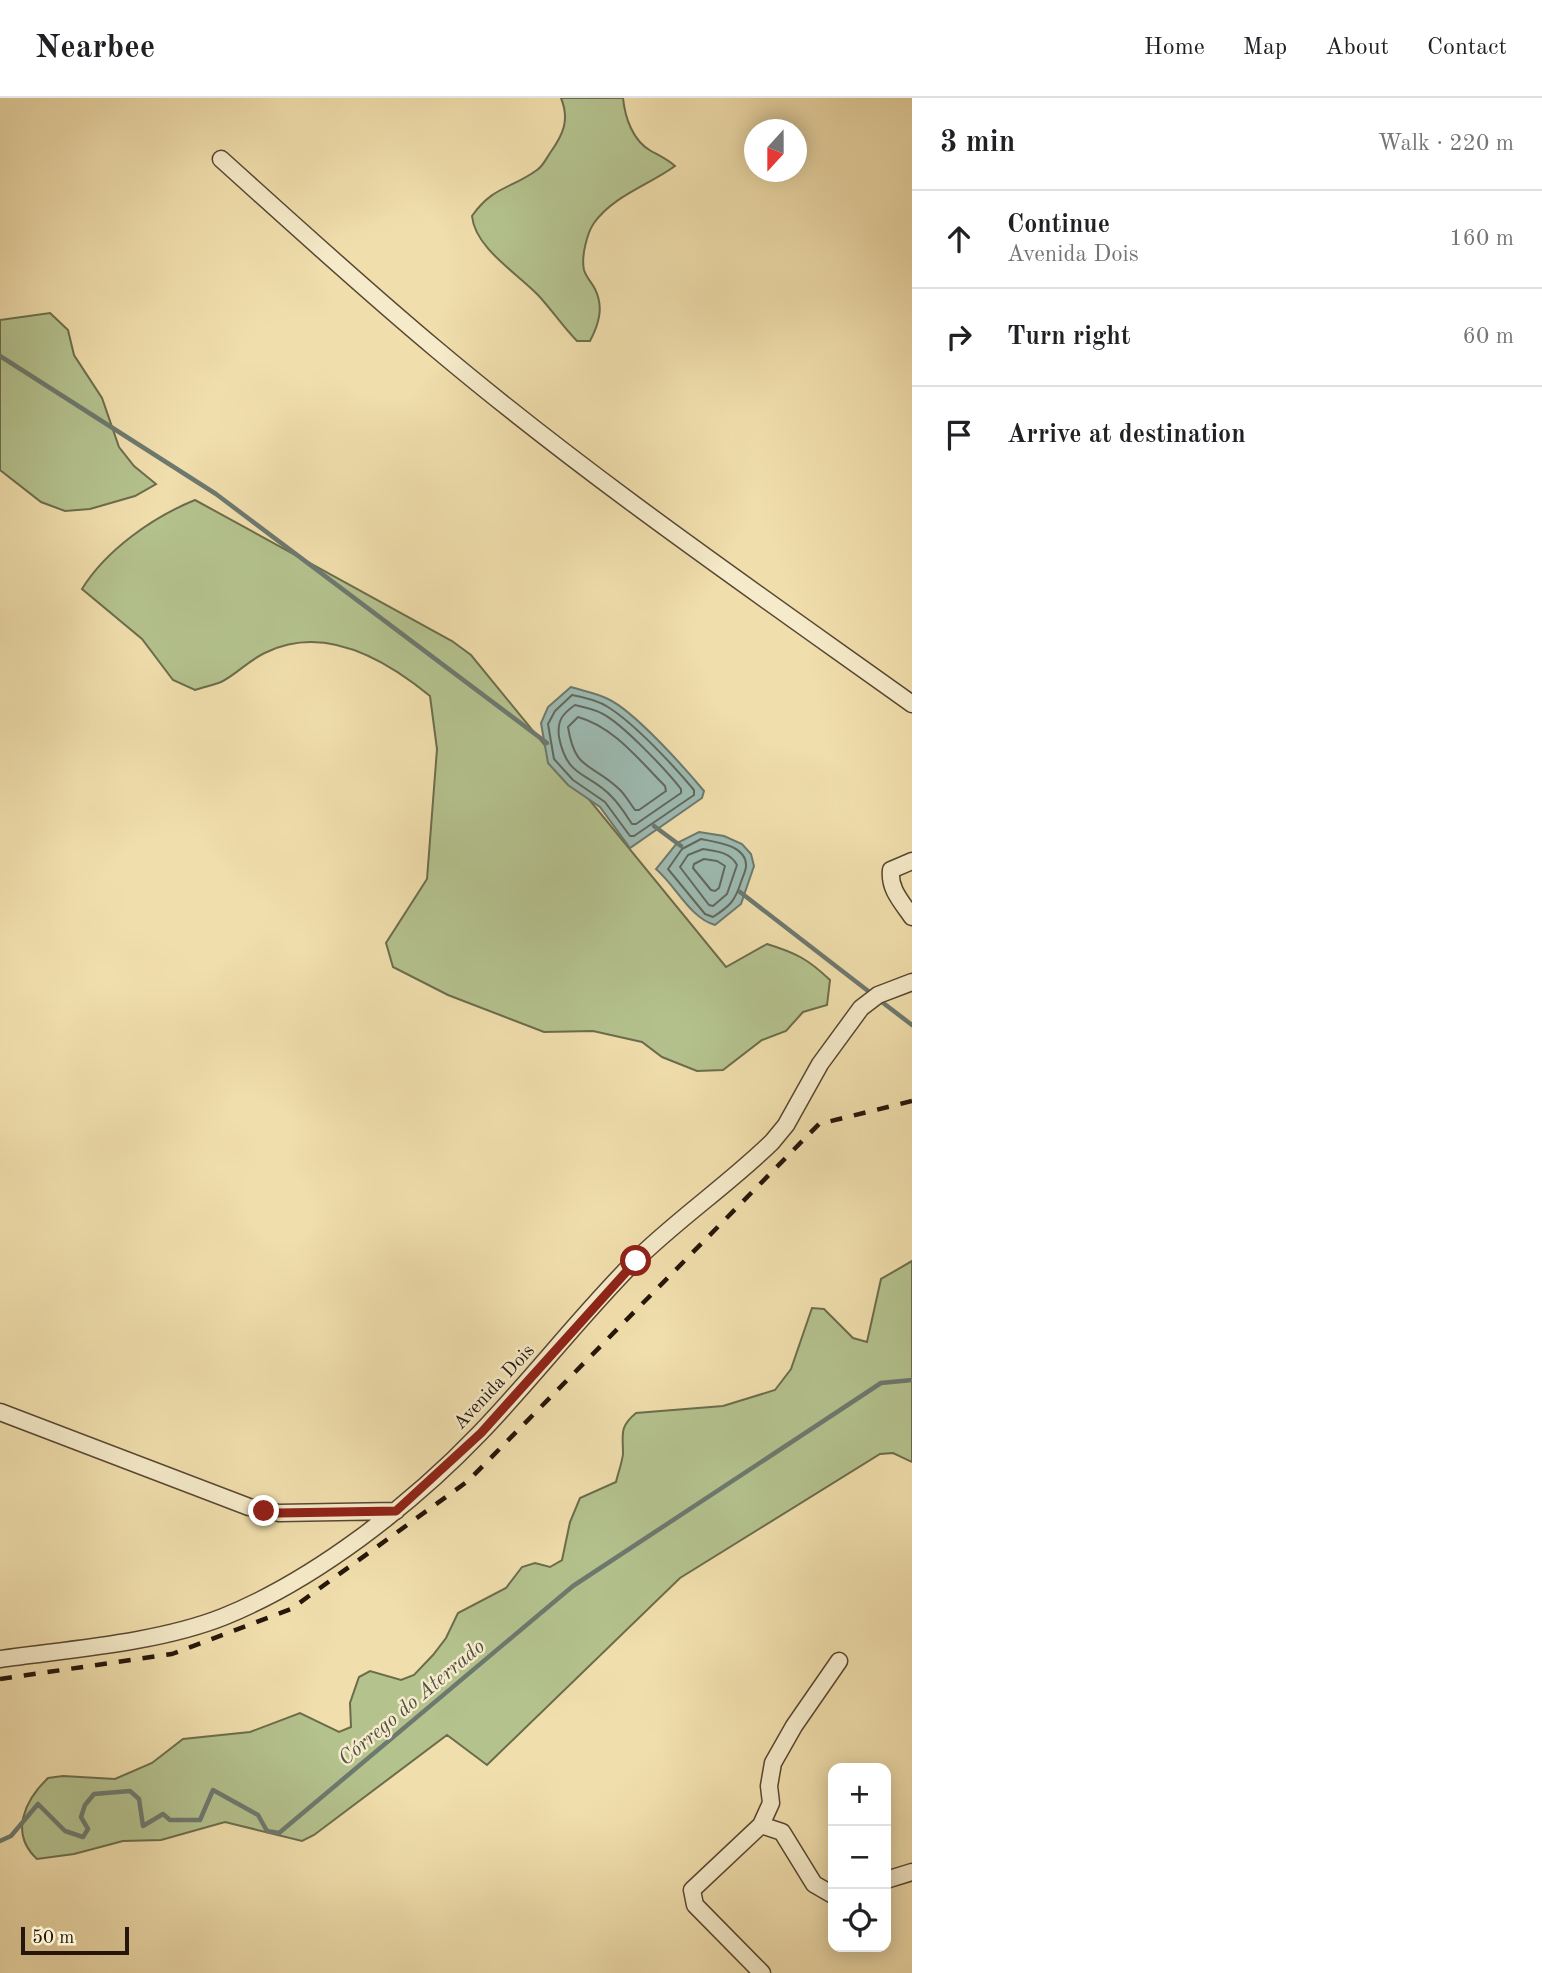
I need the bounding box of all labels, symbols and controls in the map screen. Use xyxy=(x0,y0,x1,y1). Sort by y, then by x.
text: Nearbee xyxy=(35,32,155,65)
text: Home xyxy=(1144,36,1205,60)
text: Map xyxy=(1243,36,1287,60)
text: About xyxy=(1325,36,1389,60)
text: Contact xyxy=(1427,36,1507,60)
north arrow xyxy=(744,119,807,182)
text: 3 min xyxy=(940,128,1015,158)
text: Walk · 220 m xyxy=(1378,132,1514,155)
text: Continue xyxy=(1007,212,1110,238)
icon: ahead xyxy=(940,220,978,258)
text: 160 m xyxy=(1449,227,1514,250)
text: Avenida Dois xyxy=(1007,243,1139,266)
icon: right xyxy=(940,318,978,356)
text: Turn right xyxy=(1007,324,1130,350)
text: 60 m xyxy=(1463,325,1514,348)
icon: arrive xyxy=(940,416,978,454)
text: Arrive at destination xyxy=(1007,422,1246,448)
route start xyxy=(620,1245,651,1276)
street label: Avenida Dois xyxy=(451,1341,539,1434)
route end xyxy=(248,1495,279,1526)
water label: Córrego do Aterrado xyxy=(335,1636,489,1770)
map controls xyxy=(828,1763,891,1952)
button: + xyxy=(828,1763,891,1826)
button: − xyxy=(828,1826,891,1889)
button: locate xyxy=(828,1889,891,1952)
scale bar xyxy=(21,1924,130,1956)
text: 50 m xyxy=(32,1929,74,1948)

